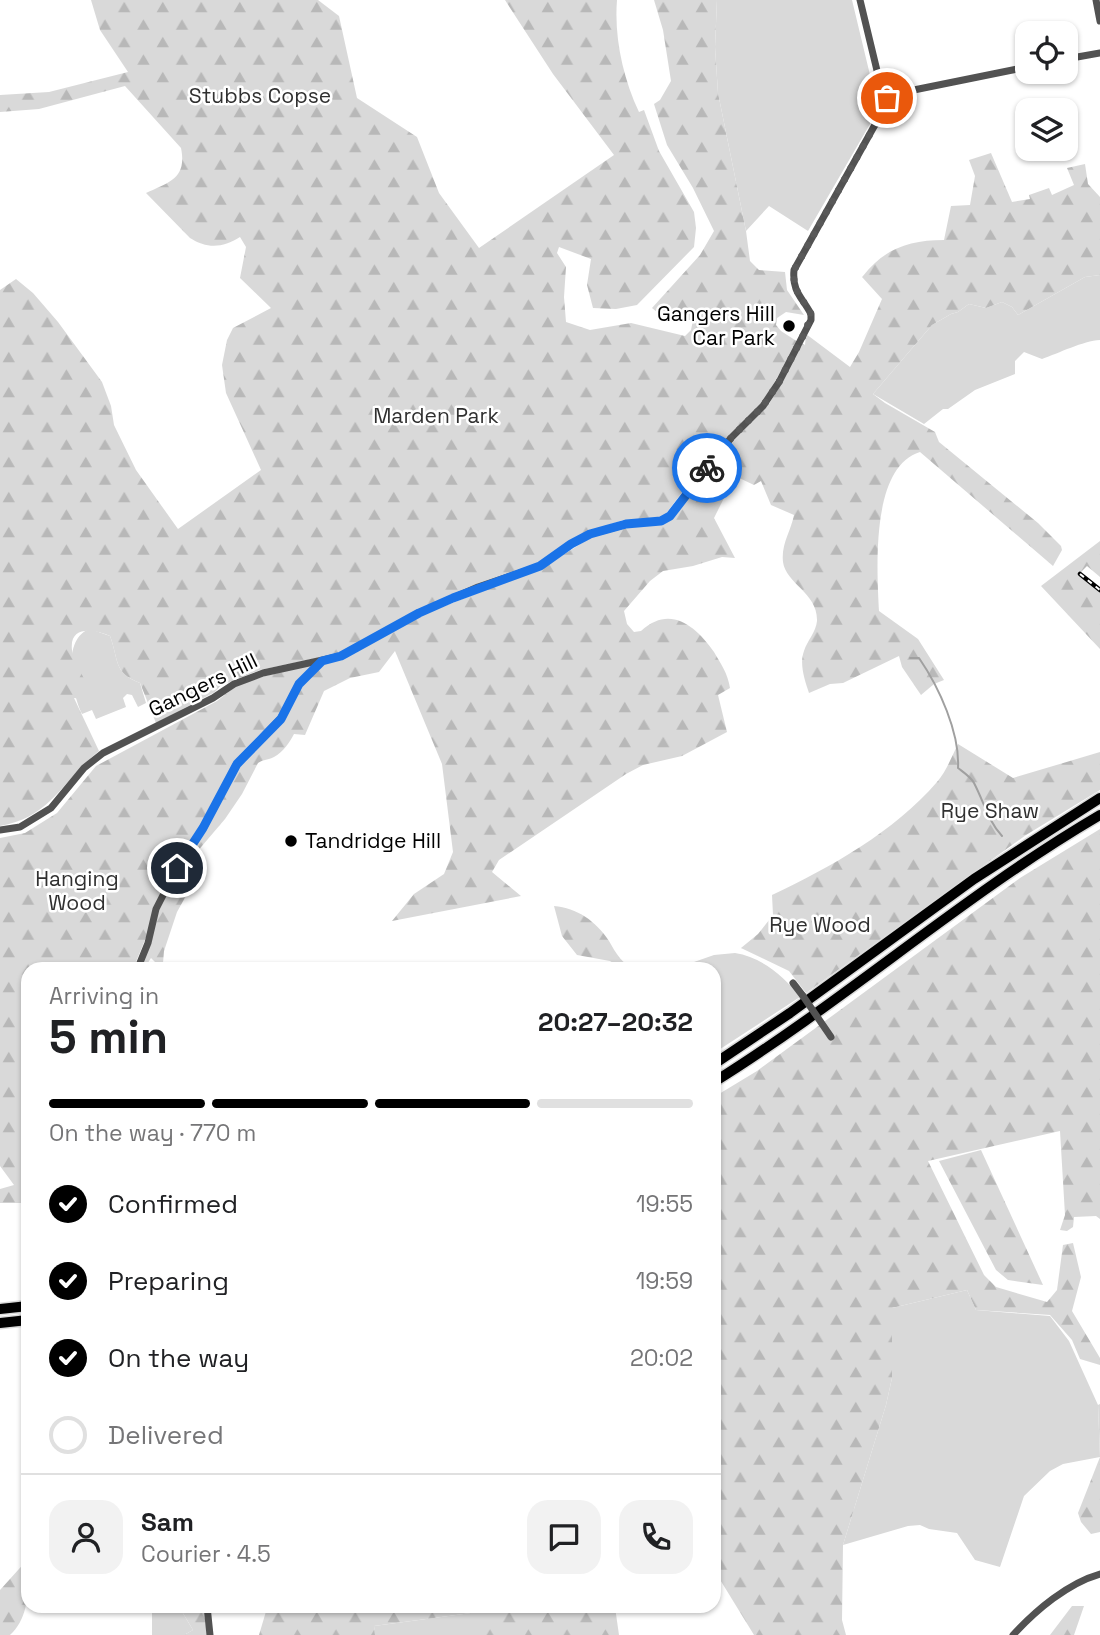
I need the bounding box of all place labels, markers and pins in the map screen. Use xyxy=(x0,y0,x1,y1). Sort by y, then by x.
pin xyxy=(857,68,917,128)
place label: Gangers Hill Car Park xyxy=(657,300,775,351)
marker: Gangers Hill Car Park xyxy=(781,318,797,334)
place label: Tandridge Hill xyxy=(305,827,441,854)
marker: Tandridge Hill xyxy=(283,833,299,849)
pin xyxy=(147,838,207,898)

